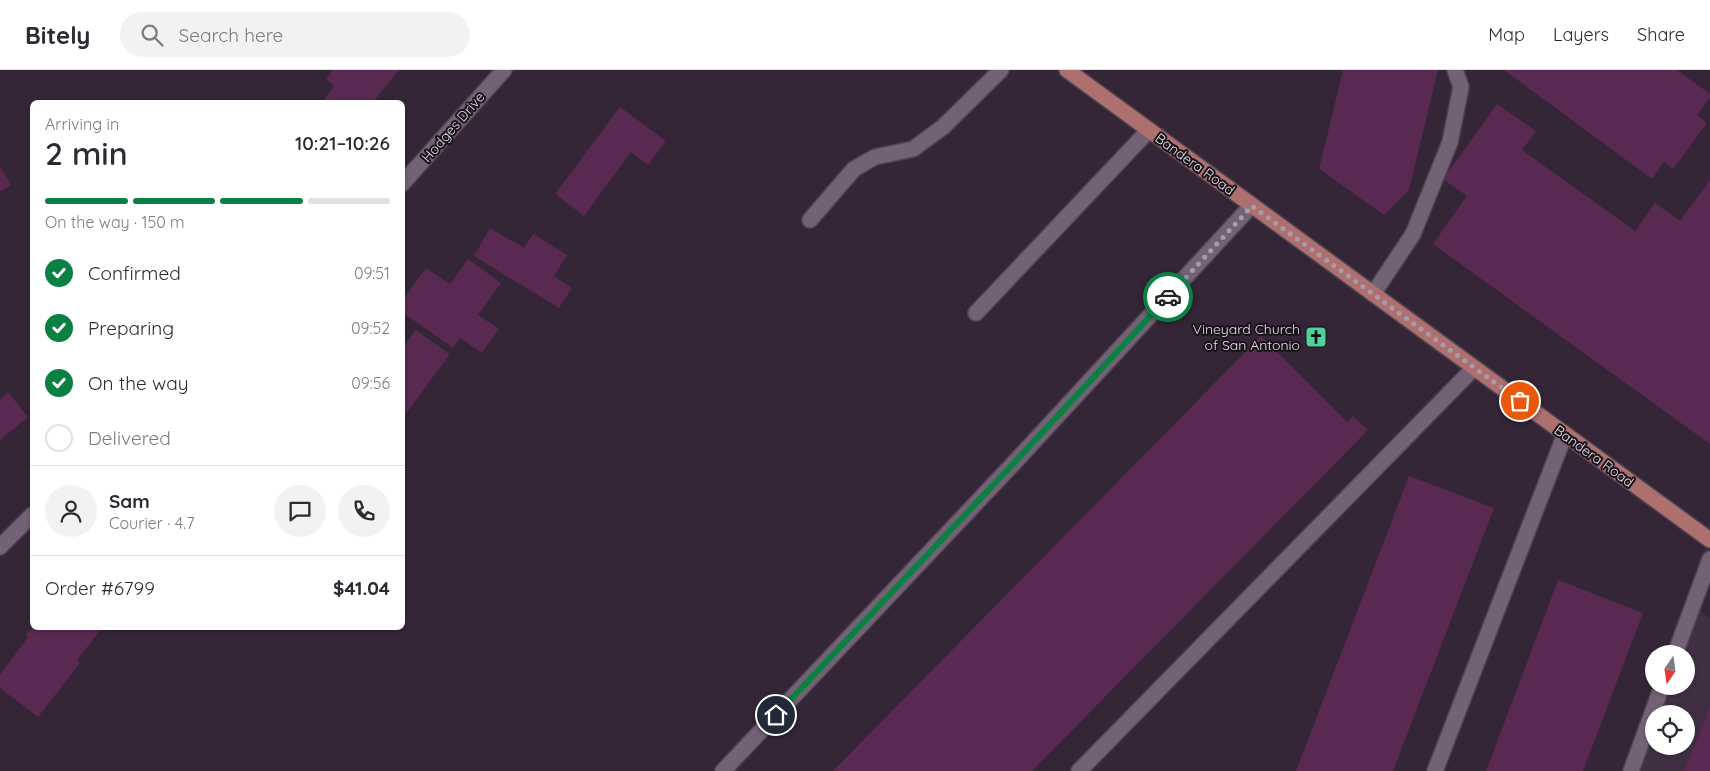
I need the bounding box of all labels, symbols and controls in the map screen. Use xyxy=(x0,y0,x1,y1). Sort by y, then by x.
search box xyxy=(120,12,470,57)
text: Bitely xyxy=(25,20,90,50)
icon: search xyxy=(138,21,166,49)
text: Search here xyxy=(178,23,283,47)
text: Map xyxy=(1488,23,1525,46)
text: Layers xyxy=(1553,23,1609,46)
text: Share xyxy=(1637,23,1685,46)
street label: Hodges Drive xyxy=(418,88,489,166)
text: Arriving in xyxy=(45,114,119,134)
street label: Bandera Road xyxy=(1152,129,1238,199)
text: 10:21–10:26 xyxy=(295,131,390,155)
text: 2 min xyxy=(45,133,128,173)
text: On the way · 150 m xyxy=(45,212,185,232)
icon: check xyxy=(45,259,73,287)
text: Confirmed xyxy=(88,261,181,285)
text: 09:51 xyxy=(354,263,390,283)
courier xyxy=(1143,272,1193,322)
icon: car xyxy=(1154,283,1182,311)
icon: check xyxy=(45,314,73,342)
text: Preparing xyxy=(88,316,174,340)
text: 09:52 xyxy=(351,318,390,338)
place label: Vineyard Church of San Antonio xyxy=(1193,320,1300,354)
church icon: Vineyard Church of San Antonio xyxy=(1304,325,1328,349)
icon: check xyxy=(45,369,73,397)
text: On the way xyxy=(88,371,189,395)
text: 09:56 xyxy=(351,373,390,393)
pin xyxy=(1499,380,1541,422)
icon: bag xyxy=(1506,387,1534,415)
street label: Bandera Road xyxy=(1551,421,1637,491)
text: Delivered xyxy=(88,426,171,450)
button: person xyxy=(45,485,97,537)
button: chat xyxy=(274,485,326,537)
button: phone xyxy=(338,485,390,537)
text: Sam xyxy=(109,489,150,513)
text: Courier · 4.7 xyxy=(109,513,194,533)
text: Order #6799 xyxy=(45,576,155,600)
text: $41.04 xyxy=(333,576,390,600)
north arrow xyxy=(1645,645,1695,695)
map controls xyxy=(1645,645,1695,755)
pin xyxy=(755,694,797,736)
icon: home xyxy=(762,701,790,729)
button: locate xyxy=(1645,705,1695,755)

